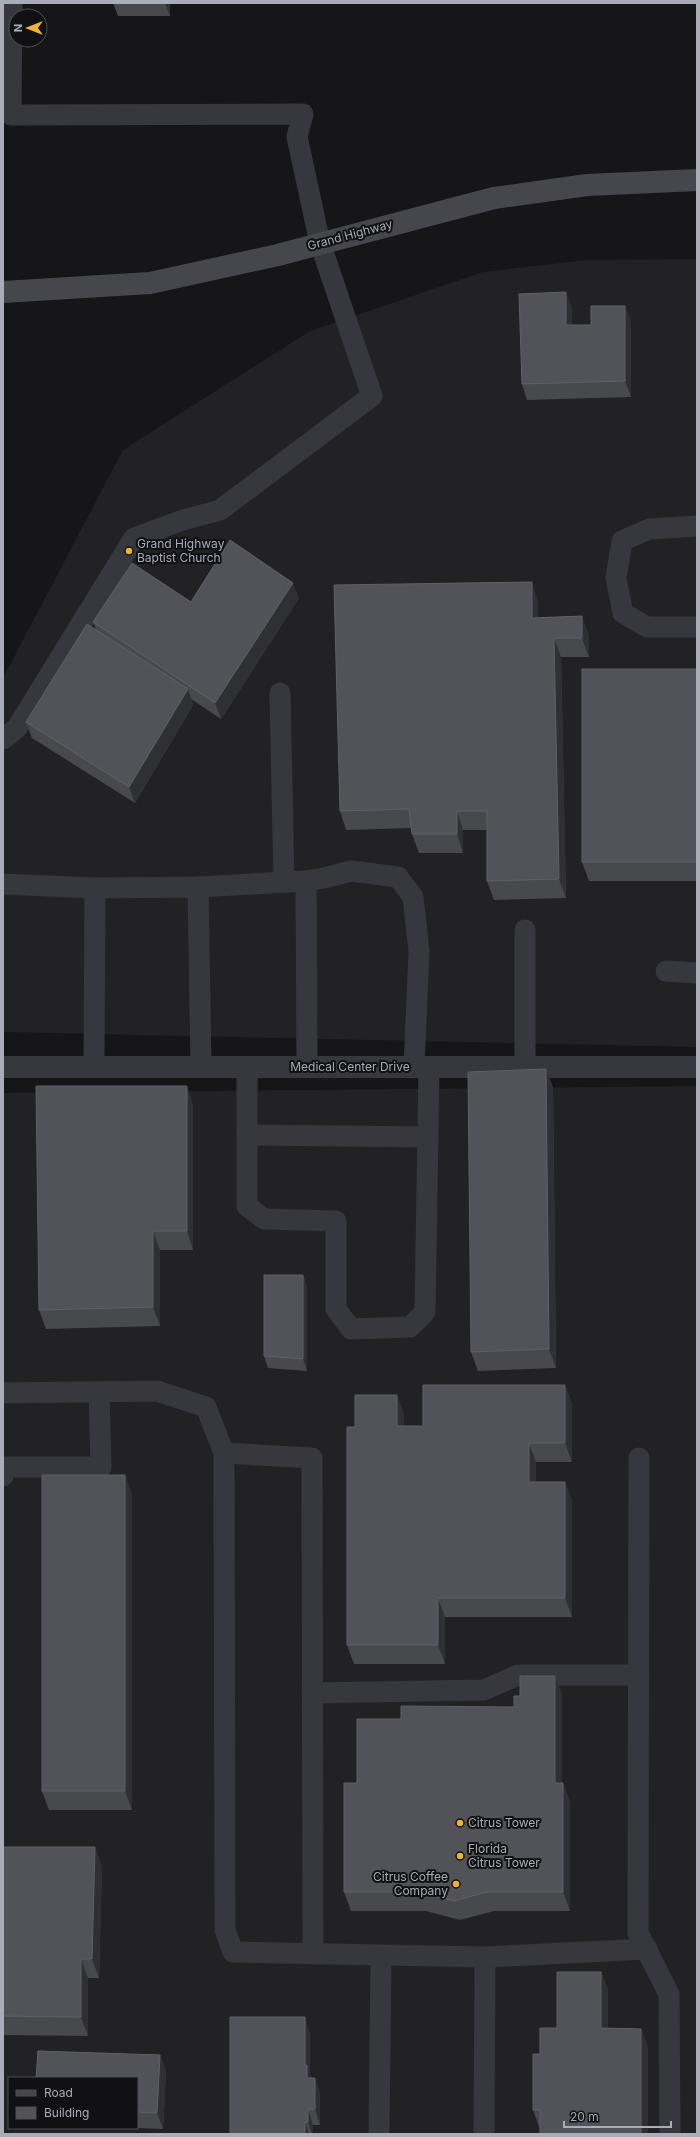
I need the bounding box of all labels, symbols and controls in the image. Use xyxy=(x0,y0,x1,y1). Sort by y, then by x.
north arrow xyxy=(8,8,48,48)
text: N xyxy=(11,24,25,32)
street label: Grand Highway xyxy=(306,216,394,253)
place label: Grand Highway Baptist Church xyxy=(137,536,225,565)
marker: Grand Highway Baptist Church xyxy=(124,546,134,556)
street label: Medical Center Drive xyxy=(290,1059,410,1074)
place label: Citrus Tower xyxy=(468,1815,540,1830)
marker: Citrus Tower xyxy=(455,1818,465,1828)
place label: Florida Citrus Tower xyxy=(468,1841,540,1870)
marker: Florida Citrus Tower xyxy=(455,1851,465,1861)
place label: Citrus Coffee Company xyxy=(373,1869,448,1898)
marker: Citrus Coffee Company xyxy=(451,1879,461,1889)
legend xyxy=(8,2077,138,2129)
text: Road xyxy=(44,2085,73,2100)
scale bar xyxy=(564,2103,671,2129)
text: Building xyxy=(44,2105,89,2120)
text: 20 m xyxy=(570,2109,599,2124)

